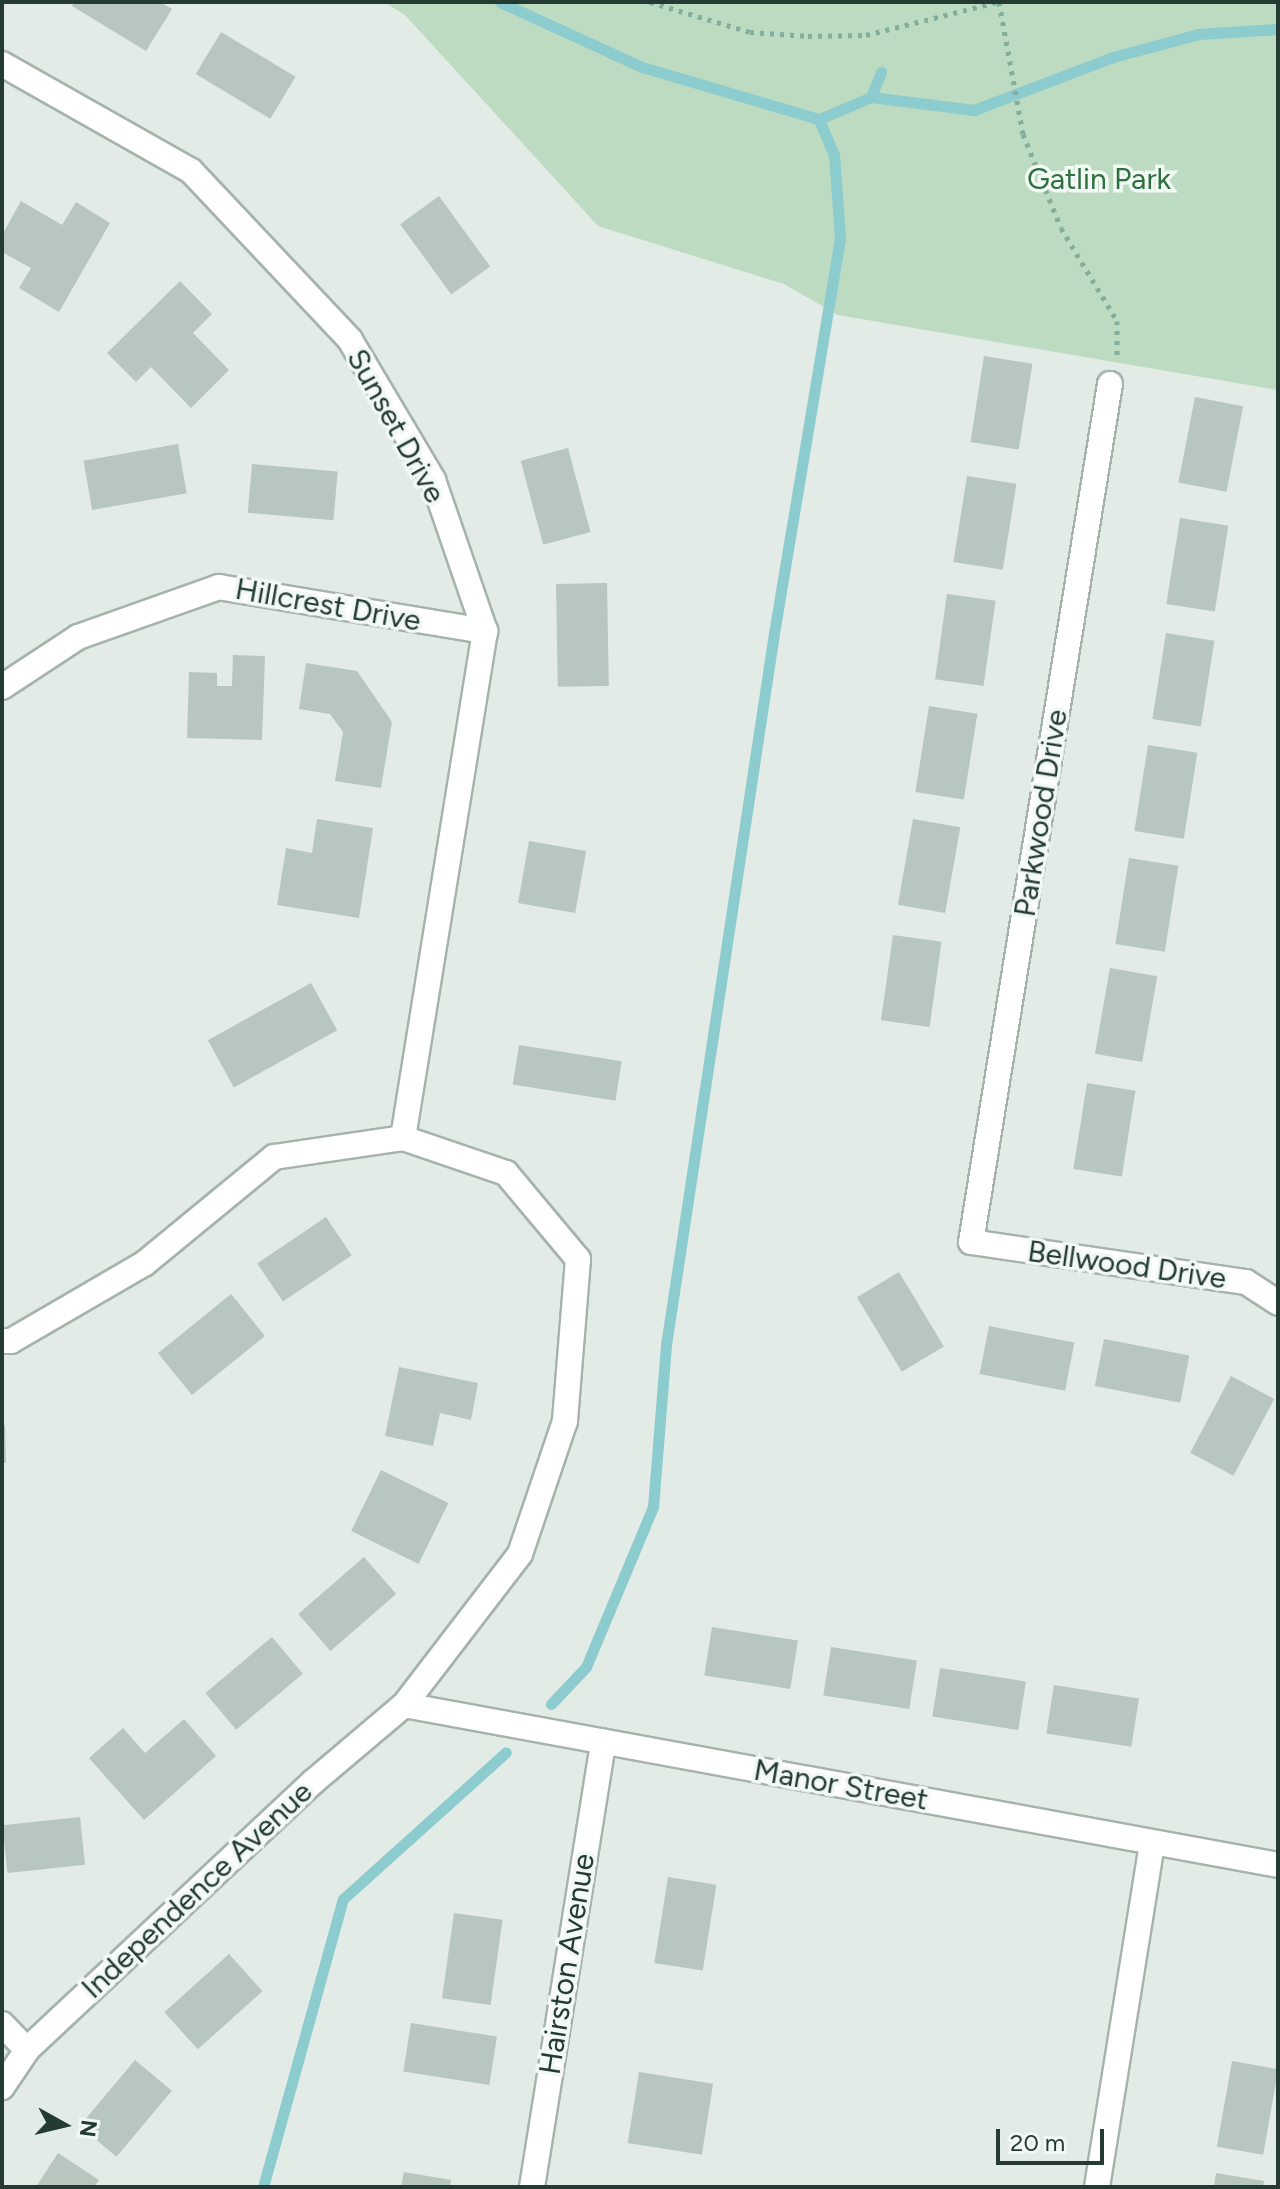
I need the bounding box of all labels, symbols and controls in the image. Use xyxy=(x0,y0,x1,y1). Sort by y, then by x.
park label: Gatlin Park xyxy=(1027,161,1171,197)
street label: Sunset Drive xyxy=(339,343,453,509)
street label: Hillcrest Drive xyxy=(233,571,423,639)
street label: Parkwood Drive xyxy=(1007,707,1075,919)
street label: Bellwood Drive xyxy=(1025,1233,1229,1297)
street label: Manor Street xyxy=(751,1752,931,1818)
street label: Independence Avenue xyxy=(74,1774,320,2006)
street label: Hairston Avenue xyxy=(532,1851,602,2077)
north arrow xyxy=(24,2085,104,2165)
scale bar xyxy=(1000,2113,1108,2163)
text: N xyxy=(74,2118,103,2139)
text: 20 m xyxy=(1010,2128,1065,2157)

